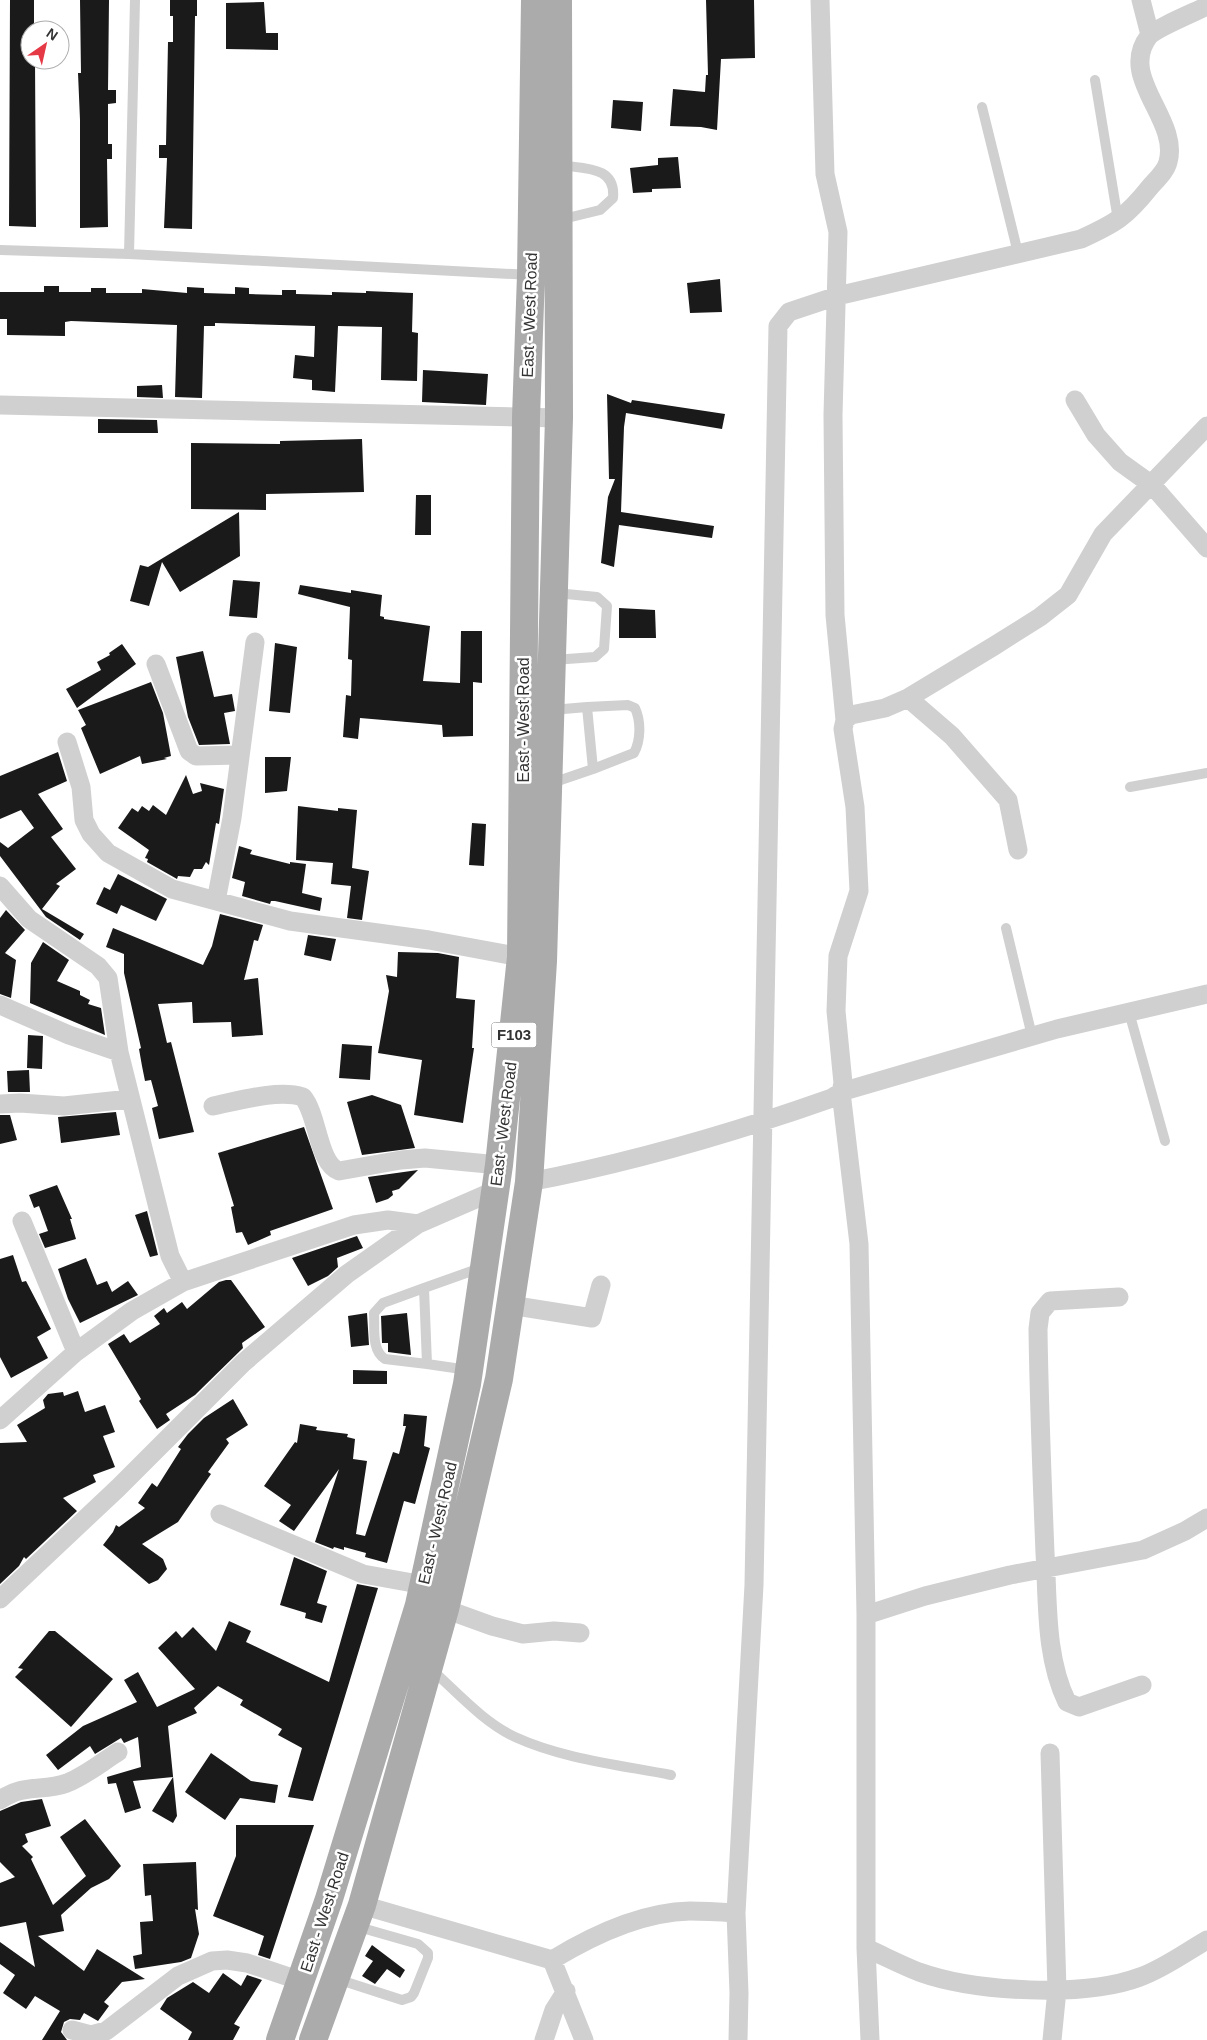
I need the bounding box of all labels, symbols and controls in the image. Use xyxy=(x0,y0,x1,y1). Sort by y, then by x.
north arrow xyxy=(20,20,70,70)
text: N xyxy=(44,25,61,44)
street label: East - West Road xyxy=(519,252,540,378)
street label: East - West Road xyxy=(515,657,532,783)
road number: F103 xyxy=(492,1022,536,1048)
street label: East - West Road xyxy=(487,1061,520,1187)
street label: East - West Road xyxy=(415,1460,460,1586)
street label: East - West Road xyxy=(297,1850,352,1974)

